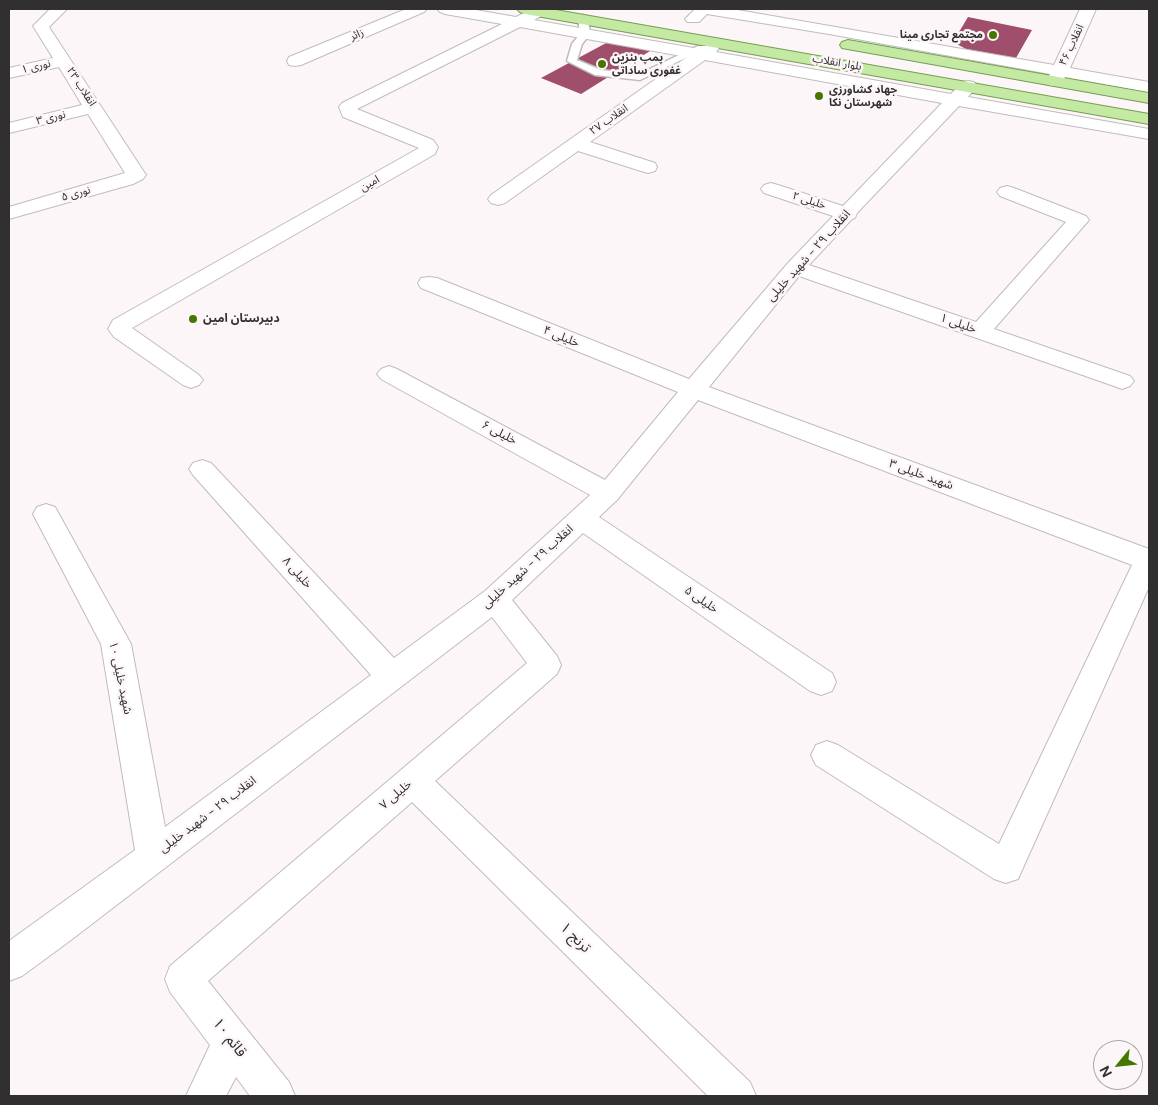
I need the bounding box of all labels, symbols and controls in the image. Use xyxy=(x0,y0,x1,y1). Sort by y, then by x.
street label: انقلاب ۴۶ xyxy=(1057,22,1087,68)
street label: زائر xyxy=(348,26,366,44)
place label: مجتمع تجاری مینا xyxy=(900,28,983,42)
marker: مجتمع تجاری مینا xyxy=(987,29,999,41)
place label: پمپ بنزین غفوری ساداتی xyxy=(612,51,681,77)
street label: بلوار انقلاب xyxy=(811,52,863,74)
street label: نوری ۱ xyxy=(20,57,52,77)
marker: پمپ بنزین غفوری ساداتی xyxy=(596,58,608,70)
street label: انقلاب ۲۳ xyxy=(63,65,99,109)
place label: جهاد کشاورزی شهرستان نکا xyxy=(829,83,897,109)
marker: جهاد کشاورزی شهرستان نکا xyxy=(813,90,825,102)
street label: انقلاب ۲۷ xyxy=(587,102,631,138)
street label: نوری ۳ xyxy=(35,108,67,128)
street label: امین xyxy=(358,173,382,195)
street label: نوری ۵ xyxy=(60,184,92,204)
street label: خلیلی ۲ xyxy=(791,189,827,213)
street label: انقلاب ۲۹ - شهید خلیلی xyxy=(764,207,854,305)
street label: خلیلی ۱ xyxy=(938,311,978,337)
place label: دبیرستان امین xyxy=(203,312,280,326)
marker: دبیرستان امین xyxy=(187,313,199,325)
street label: خلیلی ۴ xyxy=(541,323,581,351)
street label: خلیلی ۶ xyxy=(479,418,519,448)
street label: شهید خلیلی ۳ xyxy=(887,457,955,493)
street label: انقلاب ۲۹ - شهید خلیلی xyxy=(479,522,577,612)
street label: خلیلی ۸ xyxy=(279,554,315,592)
street label: خلیلی ۵ xyxy=(681,584,721,616)
street label: شهید خلیلی ۱۰ xyxy=(105,640,135,716)
street label: انقلاب ۲۹ - شهید خلیلی xyxy=(157,774,259,856)
street label: خلیلی ۷ xyxy=(377,777,415,813)
street label: ترنج ۱ xyxy=(556,919,594,957)
street label: قائم ۱۰ xyxy=(208,1015,250,1061)
north arrow xyxy=(1093,1040,1143,1090)
text: N xyxy=(1095,1063,1116,1080)

